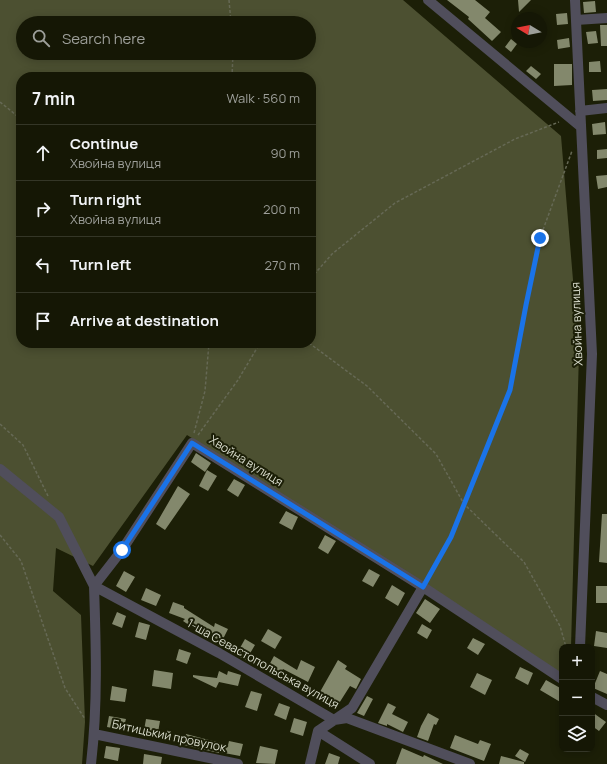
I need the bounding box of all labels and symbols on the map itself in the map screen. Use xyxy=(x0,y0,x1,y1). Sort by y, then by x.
north arrow xyxy=(511,12,547,48)
route end xyxy=(531,229,549,247)
street label: Хвойна вулиця xyxy=(567,282,586,366)
street label: Хвойна вулиця xyxy=(206,431,286,490)
route start xyxy=(113,541,131,559)
street label: 1-ша Севастопольська вулиця xyxy=(184,614,342,713)
street label: Битицький провулок xyxy=(110,715,229,756)

